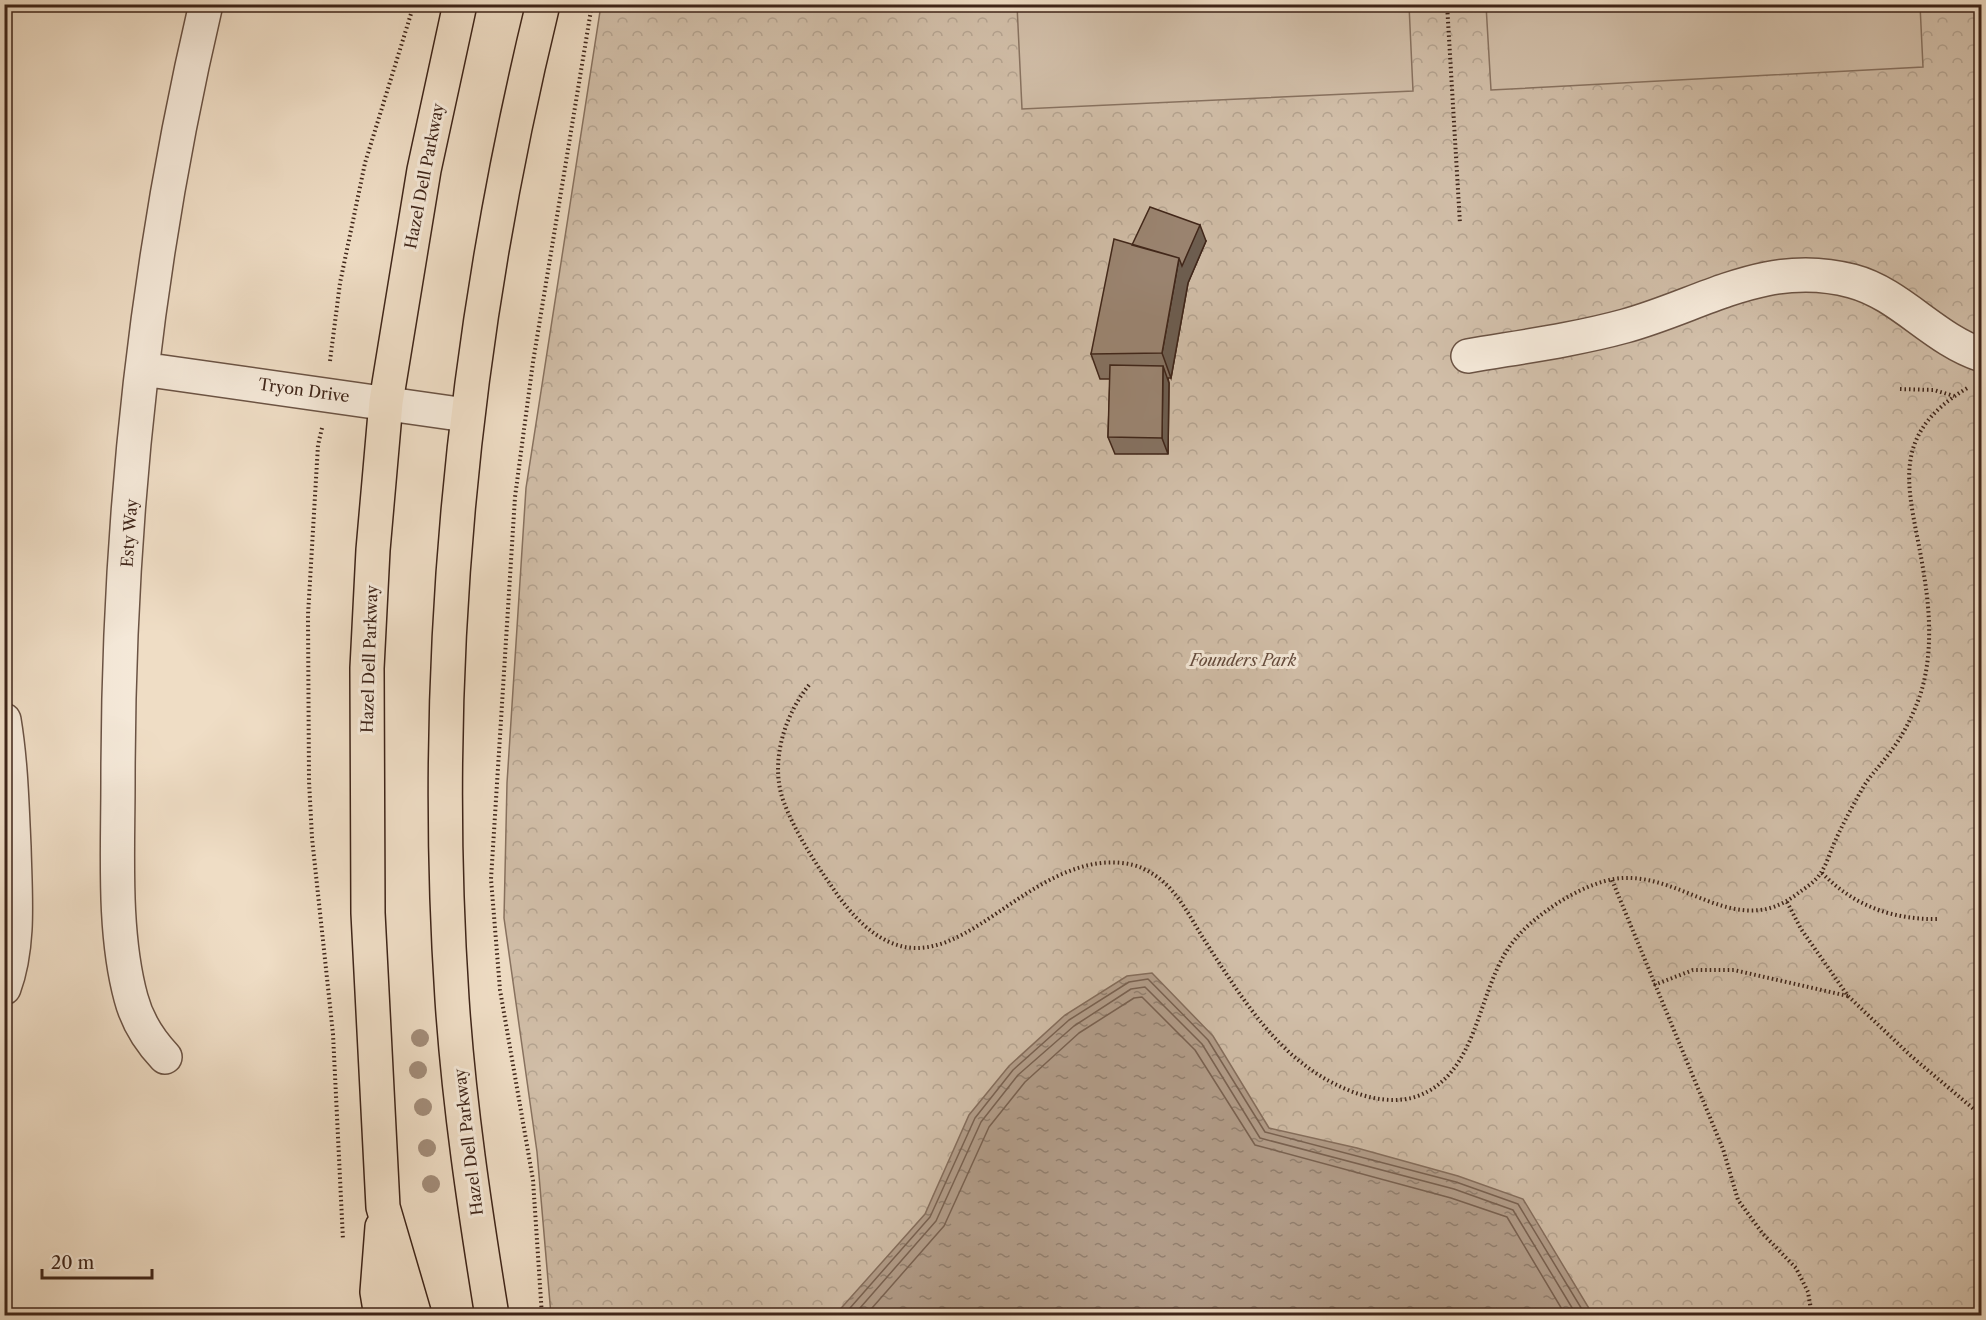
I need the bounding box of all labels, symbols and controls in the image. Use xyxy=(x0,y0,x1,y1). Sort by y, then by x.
street label: Hazel Dell Parkway xyxy=(400,100,448,251)
street label: Tryon Drive xyxy=(257,374,351,406)
street label: Esty Way xyxy=(117,497,141,568)
street label: Hazel Dell Parkway xyxy=(356,584,382,733)
park label: Founders Park xyxy=(1188,650,1297,670)
street label: Hazel Dell Parkway xyxy=(449,1066,487,1217)
scale bar xyxy=(42,1242,152,1280)
text: 20 m xyxy=(51,1252,95,1274)

